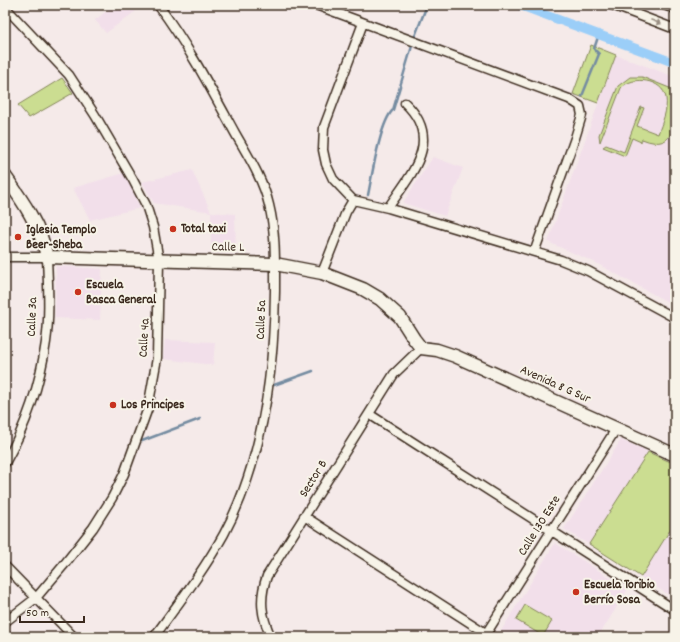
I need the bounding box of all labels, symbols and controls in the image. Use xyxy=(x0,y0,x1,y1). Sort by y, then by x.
one-way arrow xyxy=(651,20,663,26)
place label: Total taxi xyxy=(181,220,226,239)
place label: Iglesia Templo Beer-Sheba xyxy=(26,221,96,255)
marker: Total taxi xyxy=(168,224,178,234)
marker: Iglesia Templo Beer-Sheba xyxy=(13,232,23,242)
street label: Calle L xyxy=(211,238,245,258)
place label: Escuela Basca General xyxy=(86,276,157,310)
marker: Escuela Basca General xyxy=(73,287,83,297)
street label: Calle 3a xyxy=(23,296,43,337)
street label: Calle 5a xyxy=(252,299,272,340)
street label: Calle 4a xyxy=(134,317,156,358)
street label: Avenida 8 G Sur xyxy=(517,361,594,409)
place label: Los Principes xyxy=(121,396,185,415)
marker: Los Principes xyxy=(108,400,118,410)
street label: Sector B xyxy=(295,456,333,502)
street label: Calle 130 Este xyxy=(514,492,566,560)
place label: Escuela Toribio Berrío Sosa xyxy=(584,576,655,610)
marker: Escuela Toribio Berrío Sosa xyxy=(571,587,581,597)
scale bar xyxy=(20,598,84,624)
text: 50 m xyxy=(26,605,49,622)

